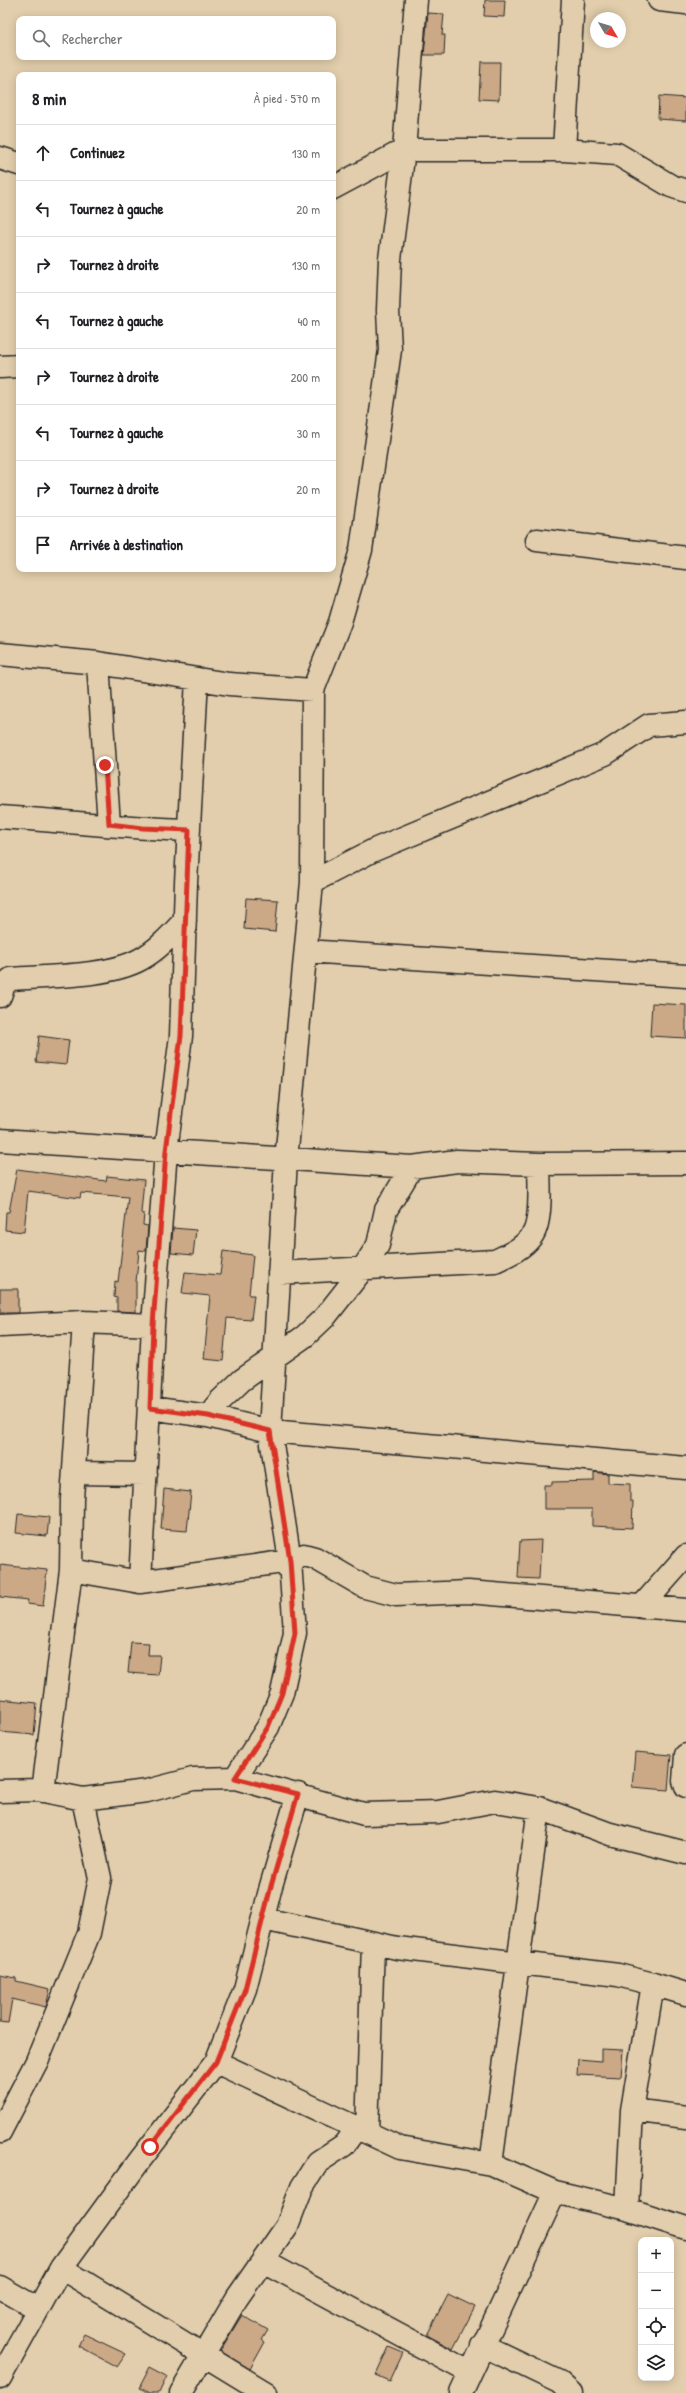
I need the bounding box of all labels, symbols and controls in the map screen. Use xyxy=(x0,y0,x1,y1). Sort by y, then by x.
north arrow xyxy=(590,12,626,48)
search box xyxy=(16,16,336,60)
icon: search xyxy=(30,27,52,49)
text: Rechercher xyxy=(62,28,123,49)
text: 8 min xyxy=(32,87,66,110)
text: À pied · 570 m xyxy=(254,89,320,107)
icon: ahead xyxy=(32,142,54,164)
text: Continuez xyxy=(70,142,125,163)
text: 130 m xyxy=(292,144,320,162)
icon: left xyxy=(32,198,54,220)
text: Tournez à gauche xyxy=(70,198,163,219)
text: 20 m xyxy=(296,200,320,218)
icon: right xyxy=(32,254,54,276)
text: Tournez à droite xyxy=(70,254,159,275)
text: 130 m xyxy=(292,256,320,274)
icon: left xyxy=(32,310,54,332)
text: Tournez à gauche xyxy=(70,310,163,331)
text: 40 m xyxy=(297,312,320,330)
icon: right xyxy=(32,366,54,388)
text: Tournez à droite xyxy=(70,366,159,387)
text: 200 m xyxy=(290,368,320,386)
icon: left xyxy=(32,422,54,444)
text: Tournez à gauche xyxy=(70,422,163,443)
text: 30 m xyxy=(297,424,320,442)
icon: right xyxy=(32,478,54,500)
text: Tournez à droite xyxy=(70,478,159,499)
text: 20 m xyxy=(296,480,320,498)
icon: arrive xyxy=(32,534,54,556)
text: Arrivée à destination xyxy=(70,534,183,555)
route end xyxy=(96,756,114,774)
route start xyxy=(141,2138,159,2156)
map controls xyxy=(638,2237,674,2381)
button: + xyxy=(638,2237,674,2273)
button: − xyxy=(638,2273,674,2309)
button: locate xyxy=(638,2309,674,2345)
button: layers xyxy=(638,2345,674,2381)

